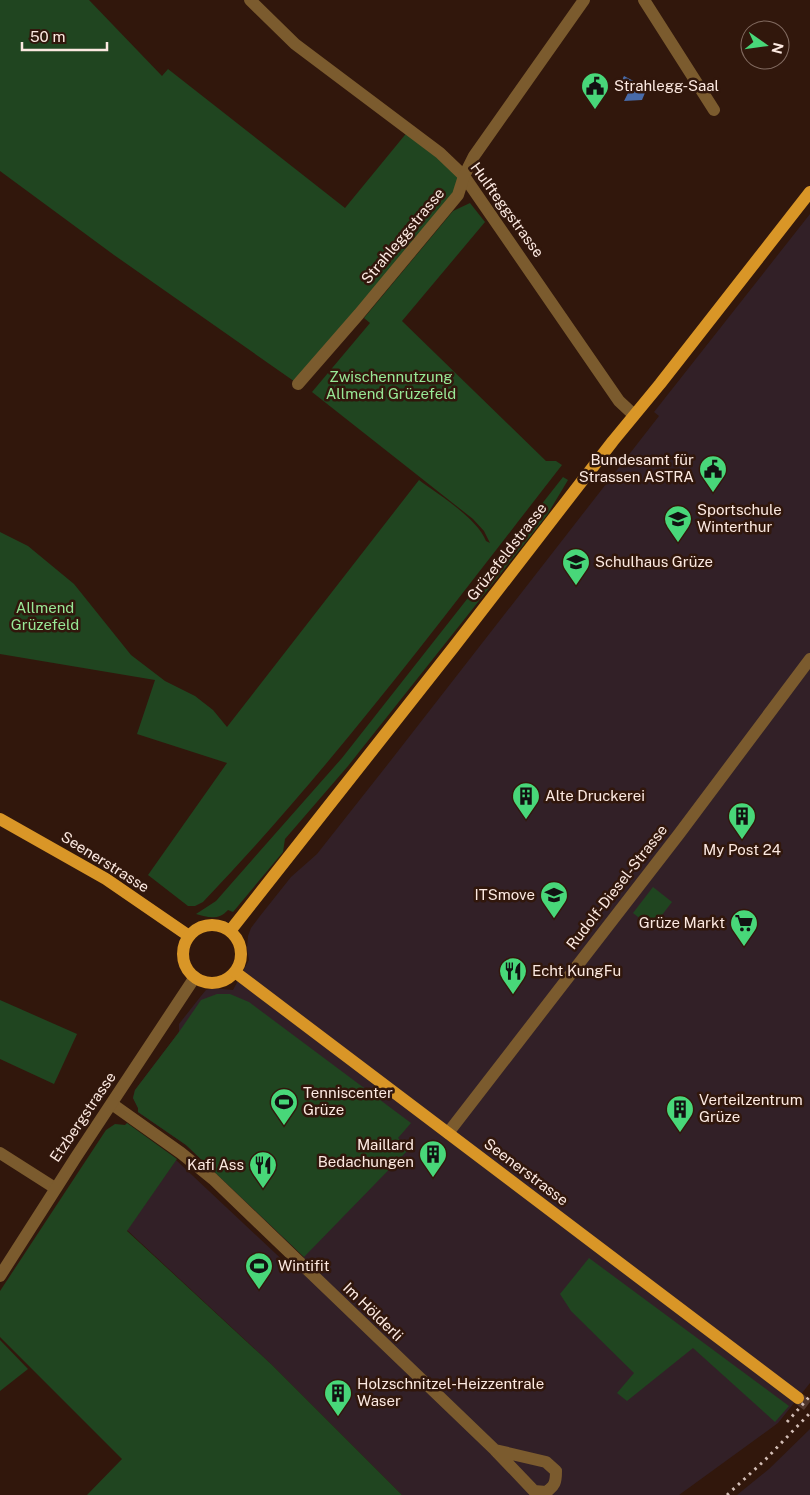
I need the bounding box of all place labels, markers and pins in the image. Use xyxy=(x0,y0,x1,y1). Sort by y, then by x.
public building icon: Strahlegg-Saal xyxy=(580,71,610,110)
place label: Strahlegg-Saal xyxy=(614,77,719,94)
place label: Bundesamt für Strassen ASTRA xyxy=(579,451,694,485)
public building icon: Bundesamt für Strassen ASTRA xyxy=(698,454,728,493)
place label: Sportschule Winterthur xyxy=(697,501,782,535)
school or university icon: Sportschule Winterthur xyxy=(663,504,693,543)
school or university icon: Schulhaus Grüze xyxy=(561,547,591,586)
place label: Schulhaus Grüze xyxy=(595,553,713,570)
building icon: Alte Druckerei xyxy=(511,781,541,820)
place label: Alte Druckerei xyxy=(545,787,645,804)
building icon: My Post 24 xyxy=(727,801,757,840)
place label: My Post 24 xyxy=(703,841,781,858)
school or university icon: ITSmove xyxy=(539,880,569,919)
place label: ITSmove xyxy=(475,886,535,903)
supermarket icon: Grüze Markt xyxy=(729,908,759,947)
place label: Grüze Markt xyxy=(639,914,725,931)
restaurant icon: Echt KungFu xyxy=(498,956,528,995)
place label: Echt KungFu xyxy=(532,962,621,979)
place label: Tenniscenter Grüze xyxy=(303,1084,393,1118)
sports icon: Tenniscenter Grüze xyxy=(269,1087,299,1126)
place label: Verteilzentrum Grüze xyxy=(699,1091,803,1125)
building icon: Verteilzentrum Grüze xyxy=(665,1094,695,1133)
place label: Maillard Bedachungen xyxy=(318,1136,414,1170)
building icon: Maillard Bedachungen xyxy=(418,1139,448,1178)
restaurant icon: Kafi Ass xyxy=(248,1150,278,1189)
place label: Kafi Ass xyxy=(187,1156,244,1173)
sports icon: Wintifit xyxy=(244,1251,274,1290)
place label: Wintifit xyxy=(278,1257,330,1274)
place label: Holzschnitzel-Heizzentrale Waser xyxy=(357,1375,544,1409)
building icon: Holzschnitzel-Heizzentrale Waser xyxy=(323,1378,353,1417)

